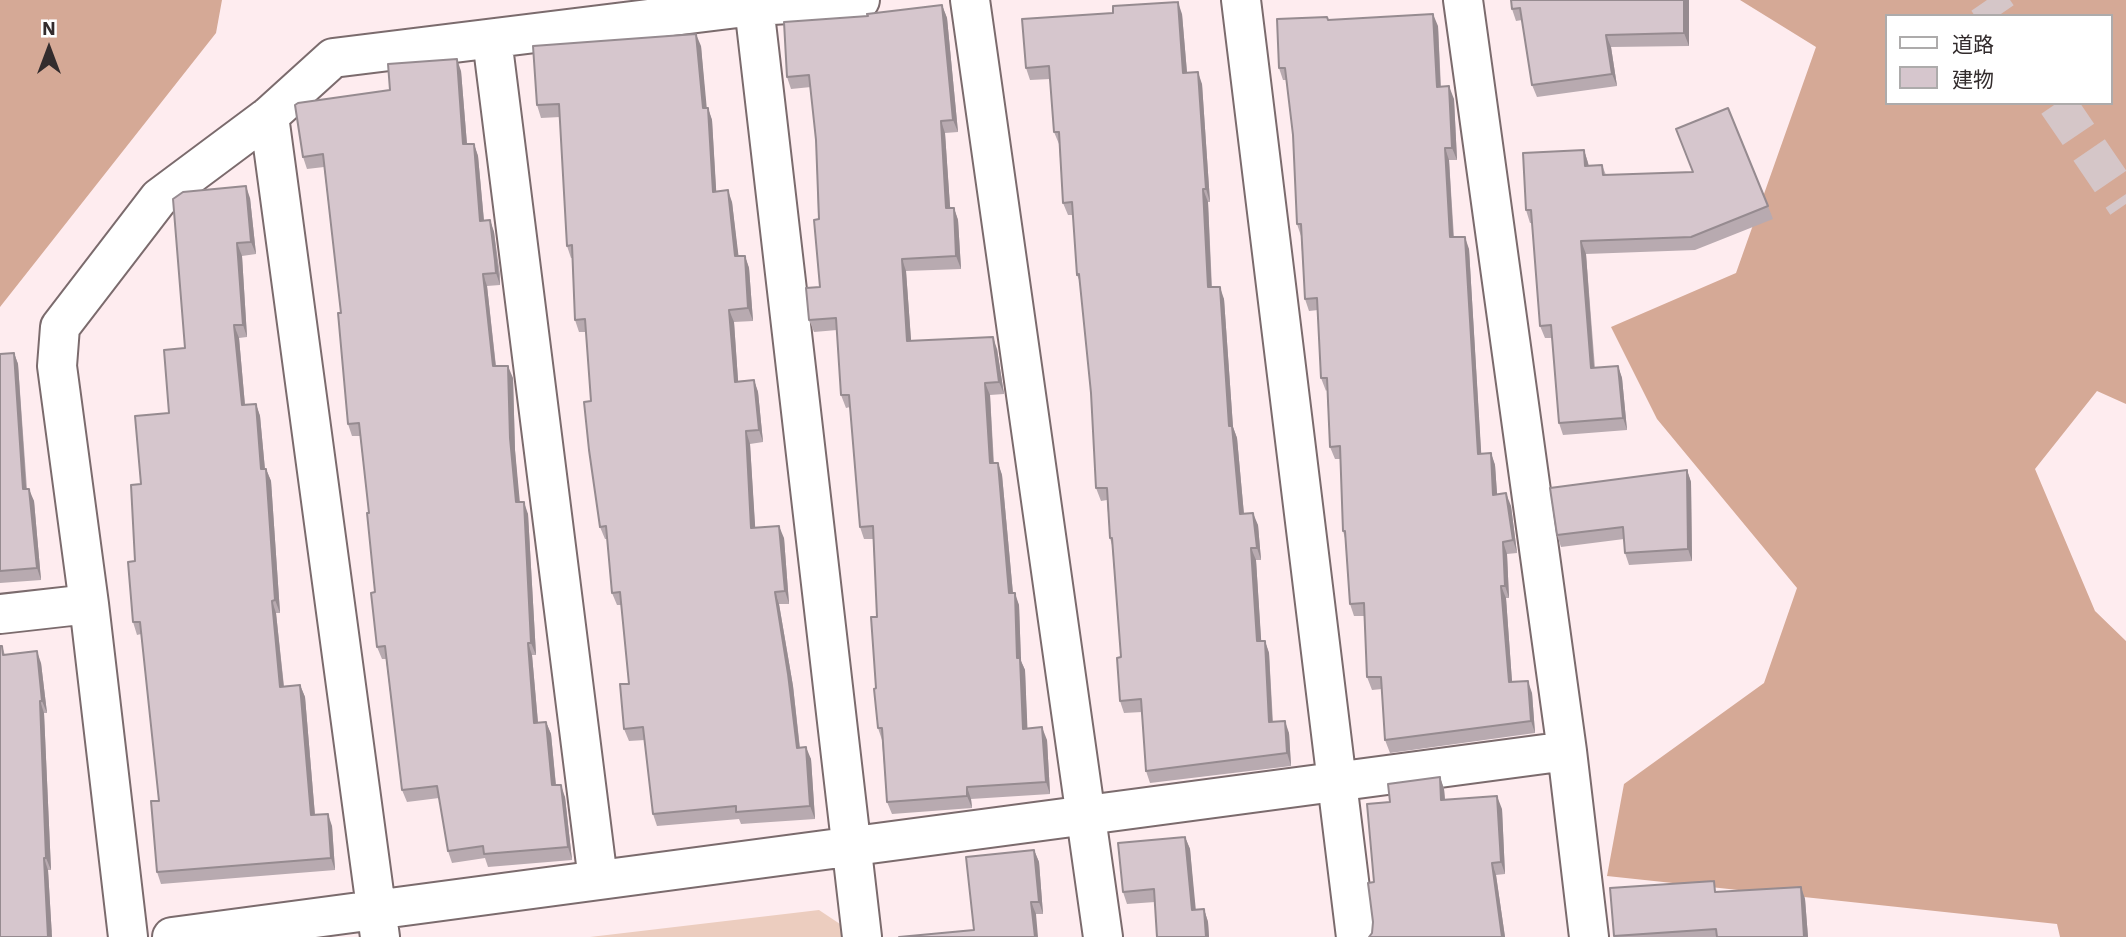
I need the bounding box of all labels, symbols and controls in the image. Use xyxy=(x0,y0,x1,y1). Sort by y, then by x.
north arrow xyxy=(14,14,84,84)
legend xyxy=(1884,14,2112,105)
text: N xyxy=(42,16,56,40)
text: 道路 xyxy=(1952,30,1994,58)
text: 建物 xyxy=(1952,65,1994,93)

